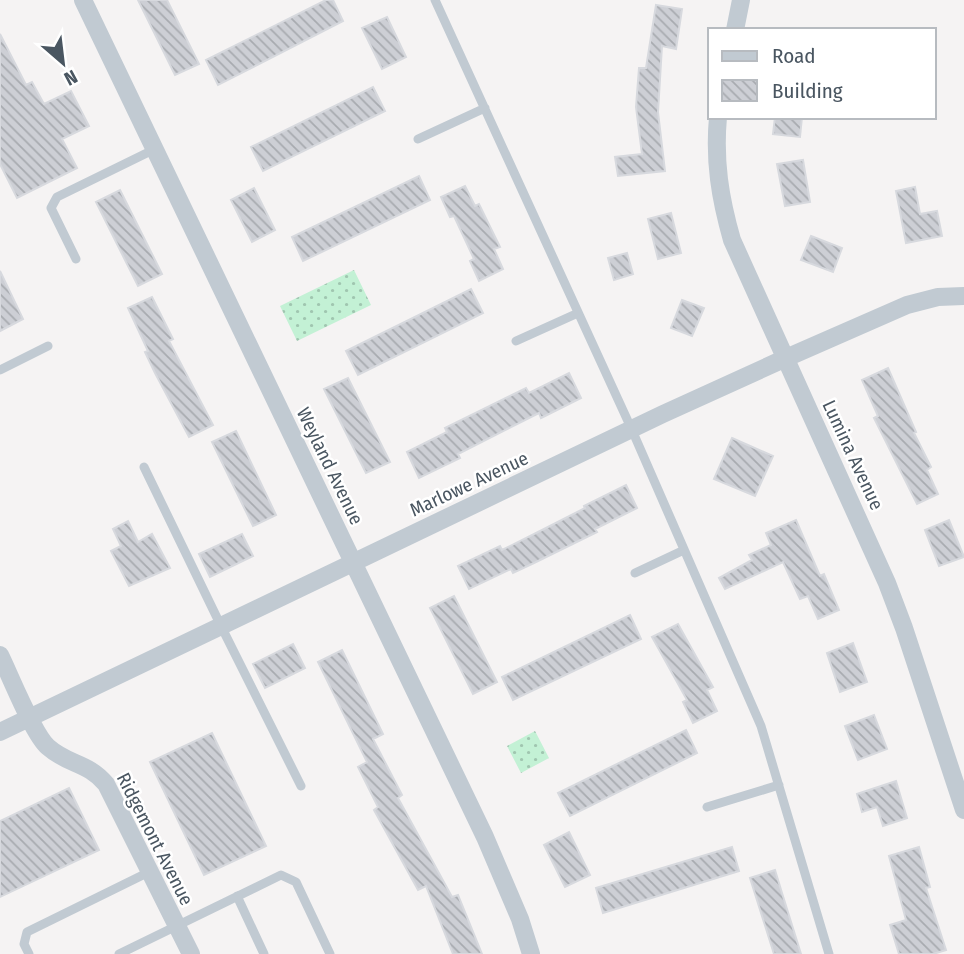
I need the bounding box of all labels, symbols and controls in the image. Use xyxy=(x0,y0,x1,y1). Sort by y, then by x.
north arrow xyxy=(28,28,98,98)
legend xyxy=(708,28,936,119)
text: Road xyxy=(772,43,816,69)
text: N xyxy=(60,65,81,90)
text: Building xyxy=(772,78,843,104)
street label: Lumina Avenue xyxy=(818,397,888,513)
street label: Weyland Avenue xyxy=(292,404,368,528)
street label: Marlowe Avenue xyxy=(406,447,532,521)
street label: Ridgemont Avenue xyxy=(112,769,198,909)

